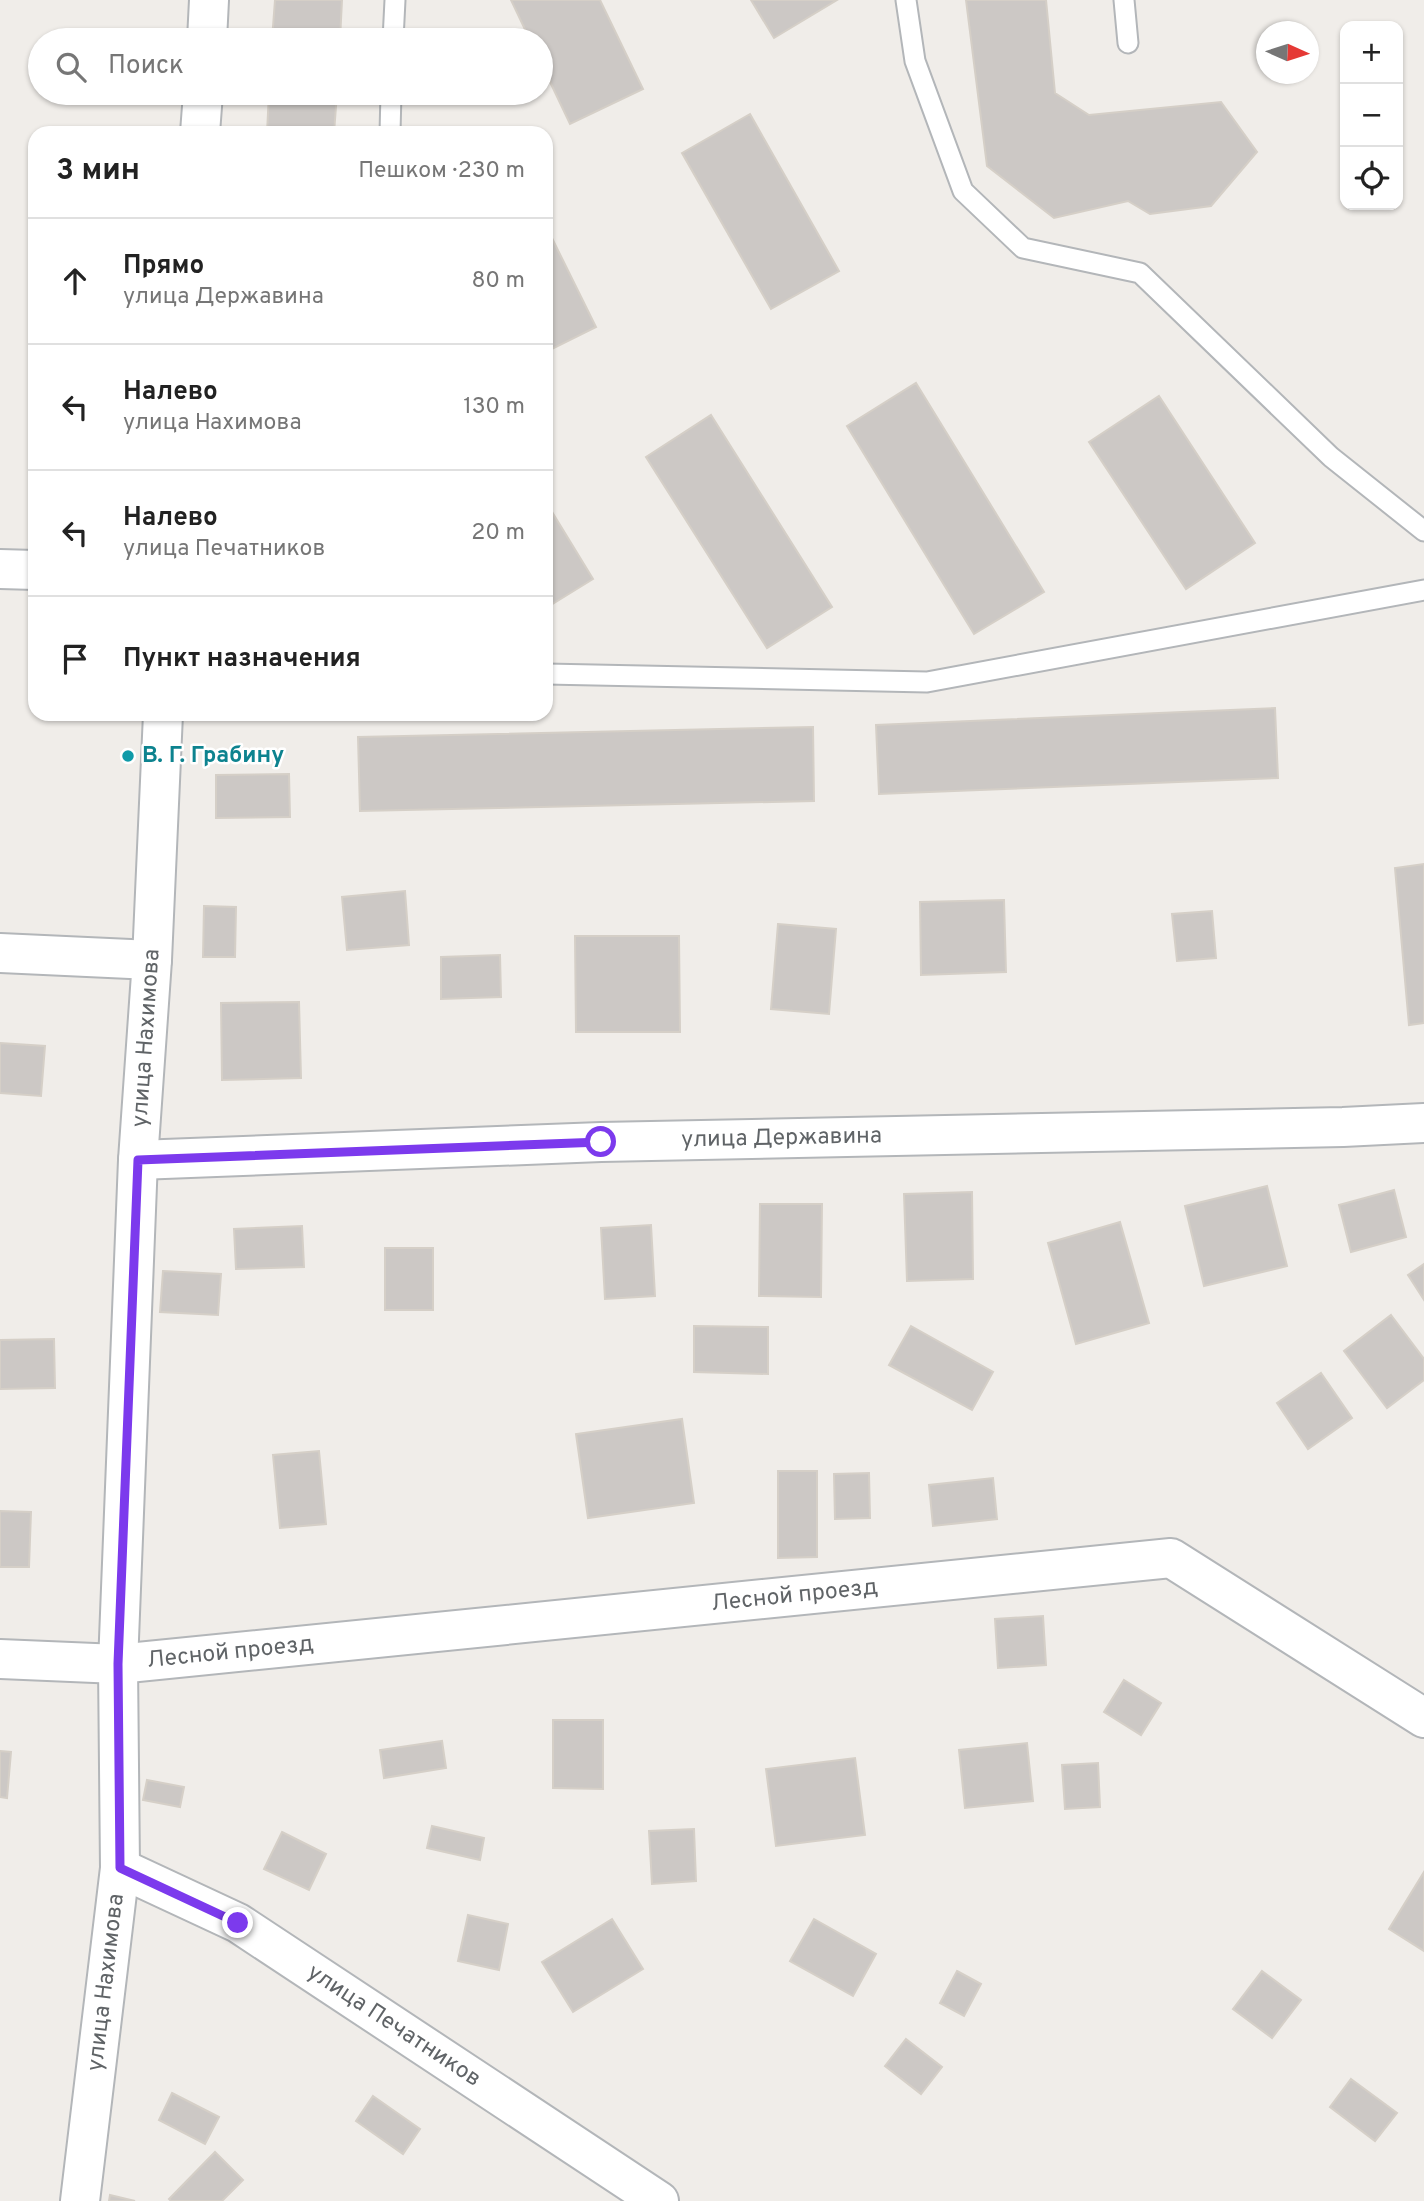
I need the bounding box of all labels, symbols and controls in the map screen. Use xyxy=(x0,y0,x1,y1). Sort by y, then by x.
north arrow xyxy=(1256,21,1319,84)
map controls xyxy=(1340,21,1403,210)
button: + xyxy=(1340,21,1403,84)
search box xyxy=(28,28,553,105)
icon: search xyxy=(52,48,90,86)
text: Поиск xyxy=(108,50,184,83)
button: − xyxy=(1340,84,1403,147)
button: locate xyxy=(1340,147,1403,210)
text: 3 мин xyxy=(56,153,140,190)
text: Пешком · 230 m xyxy=(358,157,525,186)
text: Прямо xyxy=(123,250,204,283)
icon: ahead xyxy=(56,262,94,300)
text: 80 m xyxy=(472,267,525,296)
text: улица Державина xyxy=(123,283,324,312)
text: Налево xyxy=(123,376,218,409)
icon: left xyxy=(56,388,94,426)
text: 130 m xyxy=(463,393,525,422)
text: улица Нахимова xyxy=(123,409,302,438)
text: Налево xyxy=(123,502,218,535)
icon: left xyxy=(56,514,94,552)
text: 20 m xyxy=(471,519,525,548)
text: улица Печатников xyxy=(123,535,325,564)
icon: arrive xyxy=(56,640,94,678)
text: Пункт назначения xyxy=(123,643,361,676)
place label: В. Г. Грабину xyxy=(142,742,284,771)
marker: В. Г. Грабину xyxy=(120,748,136,764)
street label: улица Нахимова xyxy=(126,948,167,1128)
street label: улица Державина xyxy=(681,1122,882,1155)
route start xyxy=(585,1126,616,1157)
street label: Лесной проезд xyxy=(710,1573,879,1619)
street label: Лесной проезд xyxy=(146,1630,315,1676)
street label: улица Нахимова xyxy=(81,1892,131,2073)
route end xyxy=(222,1907,253,1938)
street label: улица Печатников xyxy=(301,1958,486,2094)

